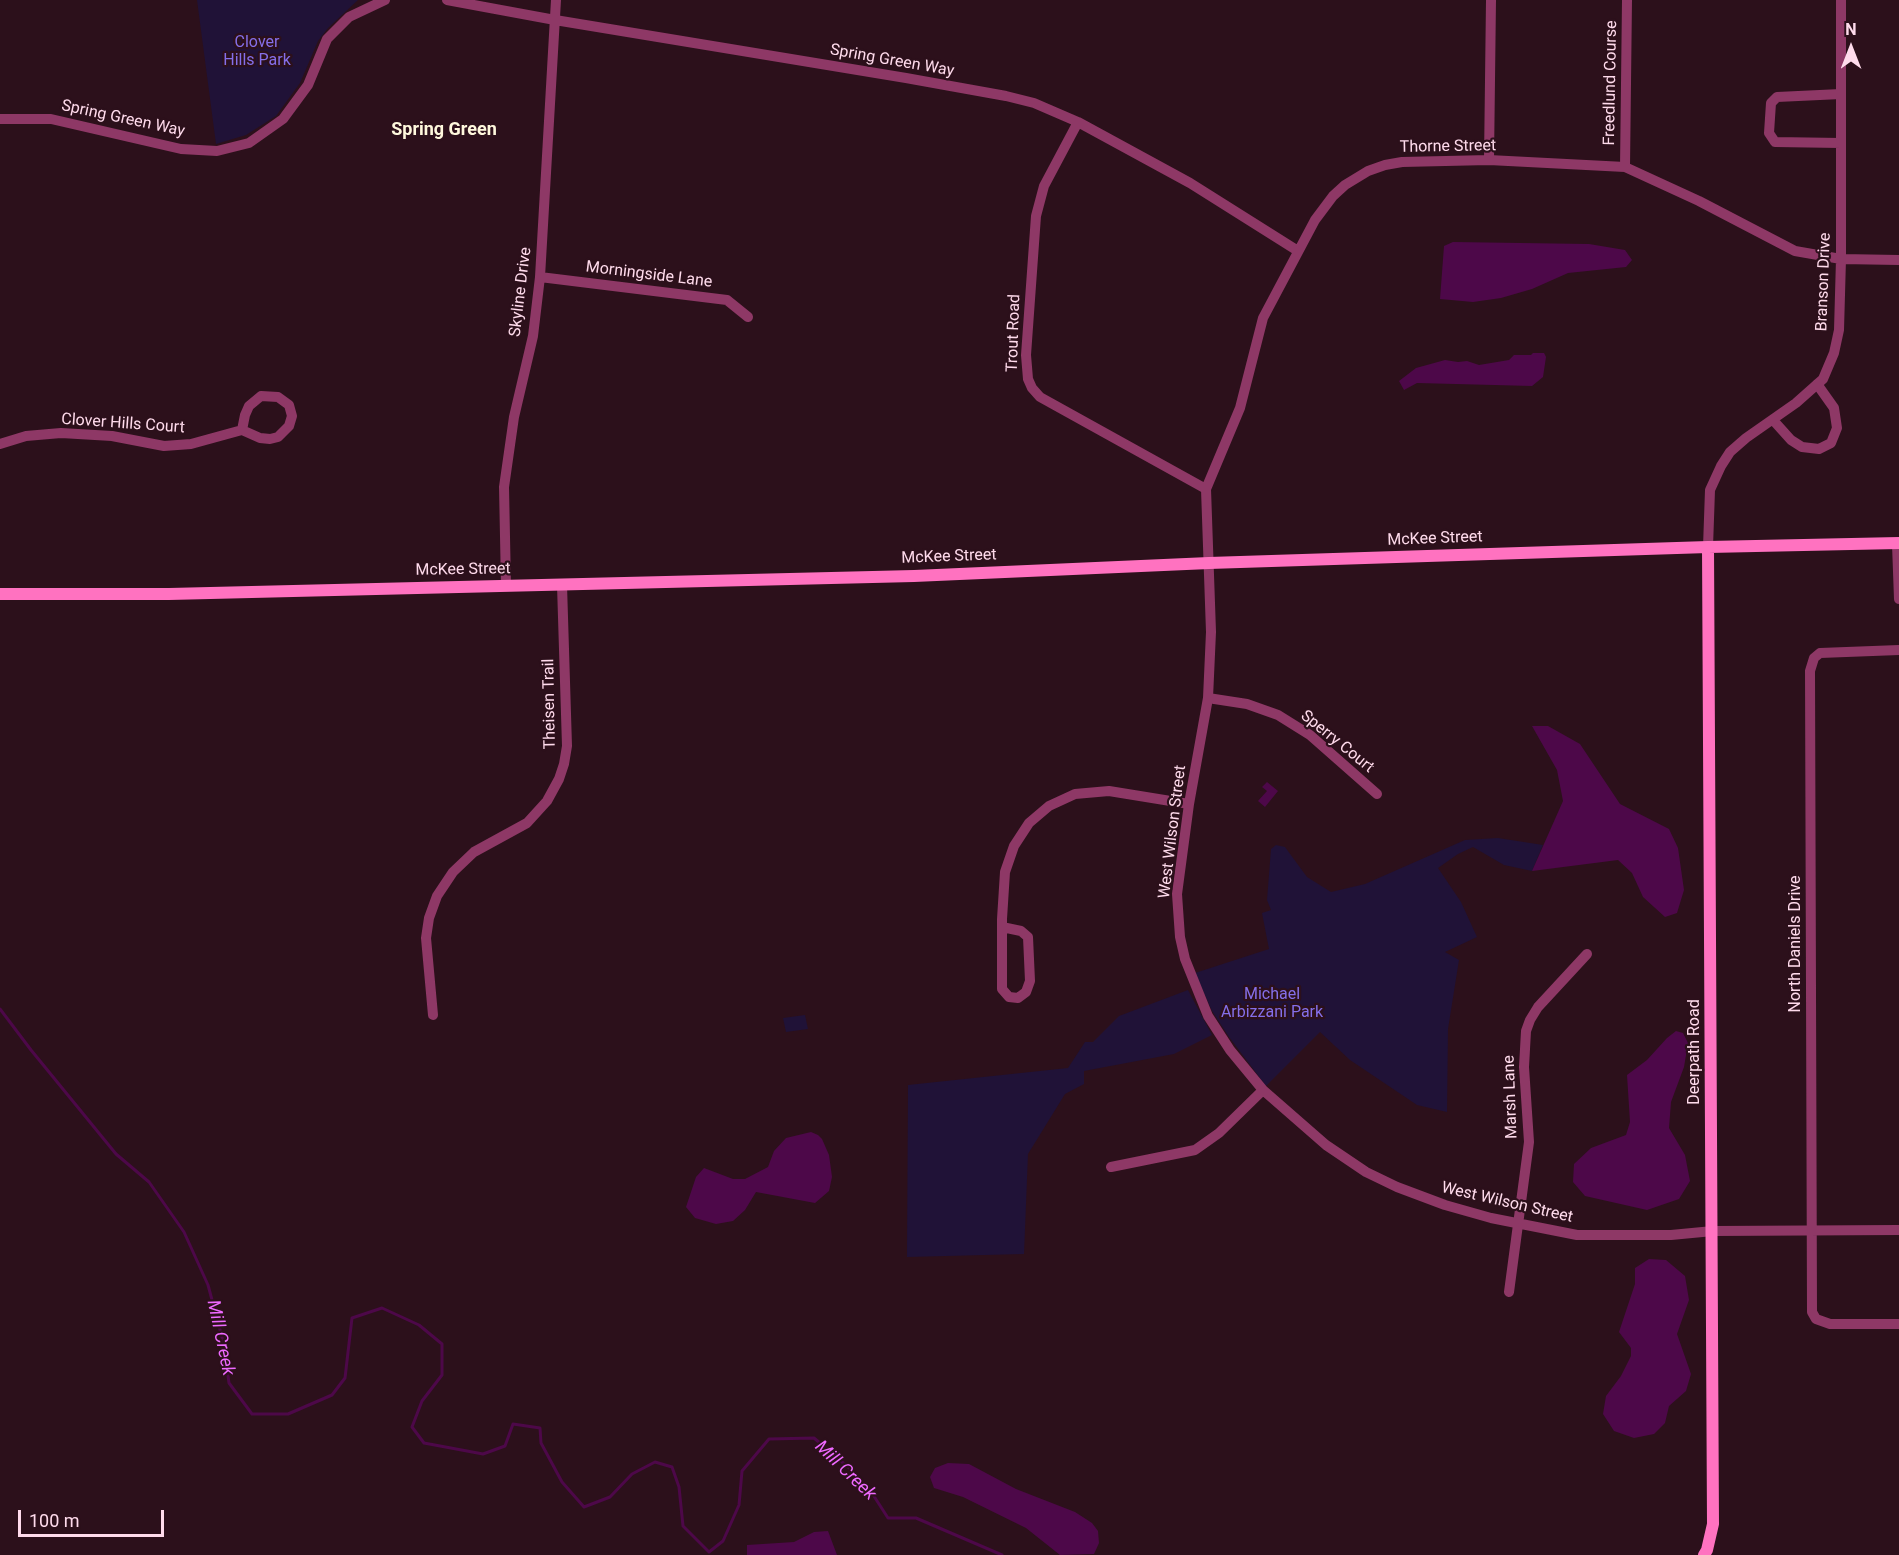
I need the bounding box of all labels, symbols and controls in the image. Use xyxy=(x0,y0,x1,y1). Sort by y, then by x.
north arrow xyxy=(1821,18,1881,78)
street label: Freedlund Course xyxy=(1600,20,1622,146)
text: N xyxy=(1845,20,1857,39)
park label: Clover Hills Park xyxy=(223,33,291,71)
street label: Spring Green Way xyxy=(828,41,956,81)
street label: Spring Green Way xyxy=(60,97,186,141)
district label: Spring Green xyxy=(391,119,497,141)
street label: Thorne Street xyxy=(1400,137,1496,157)
street label: Branson Drive xyxy=(1813,232,1835,332)
street label: Skyline Drive xyxy=(506,246,536,338)
street label: Morningside Lane xyxy=(585,258,713,292)
street label: Trout Road xyxy=(1003,294,1025,372)
street label: Clover Hills Court xyxy=(61,410,185,438)
street label: McKee Street xyxy=(1387,528,1483,550)
street label: McKee Street xyxy=(901,546,997,568)
street label: McKee Street xyxy=(415,560,511,580)
street label: Theisen Trail xyxy=(540,658,560,750)
street label: Sperry Court xyxy=(1296,707,1378,777)
street label: West Wilson Street xyxy=(1155,764,1191,900)
street label: North Daniels Drive xyxy=(1786,876,1806,1012)
park label: Michael Arbizzani Park xyxy=(1221,985,1323,1023)
street label: Deerpath Road xyxy=(1685,999,1705,1105)
street label: Marsh Lane xyxy=(1500,1055,1522,1139)
street label: West Wilson Street xyxy=(1439,1179,1575,1227)
water label: Mill Creek xyxy=(201,1298,239,1378)
water label: Mill Creek xyxy=(810,1437,880,1505)
scale bar xyxy=(21,1498,166,1536)
text: 100 m xyxy=(29,1510,80,1531)

